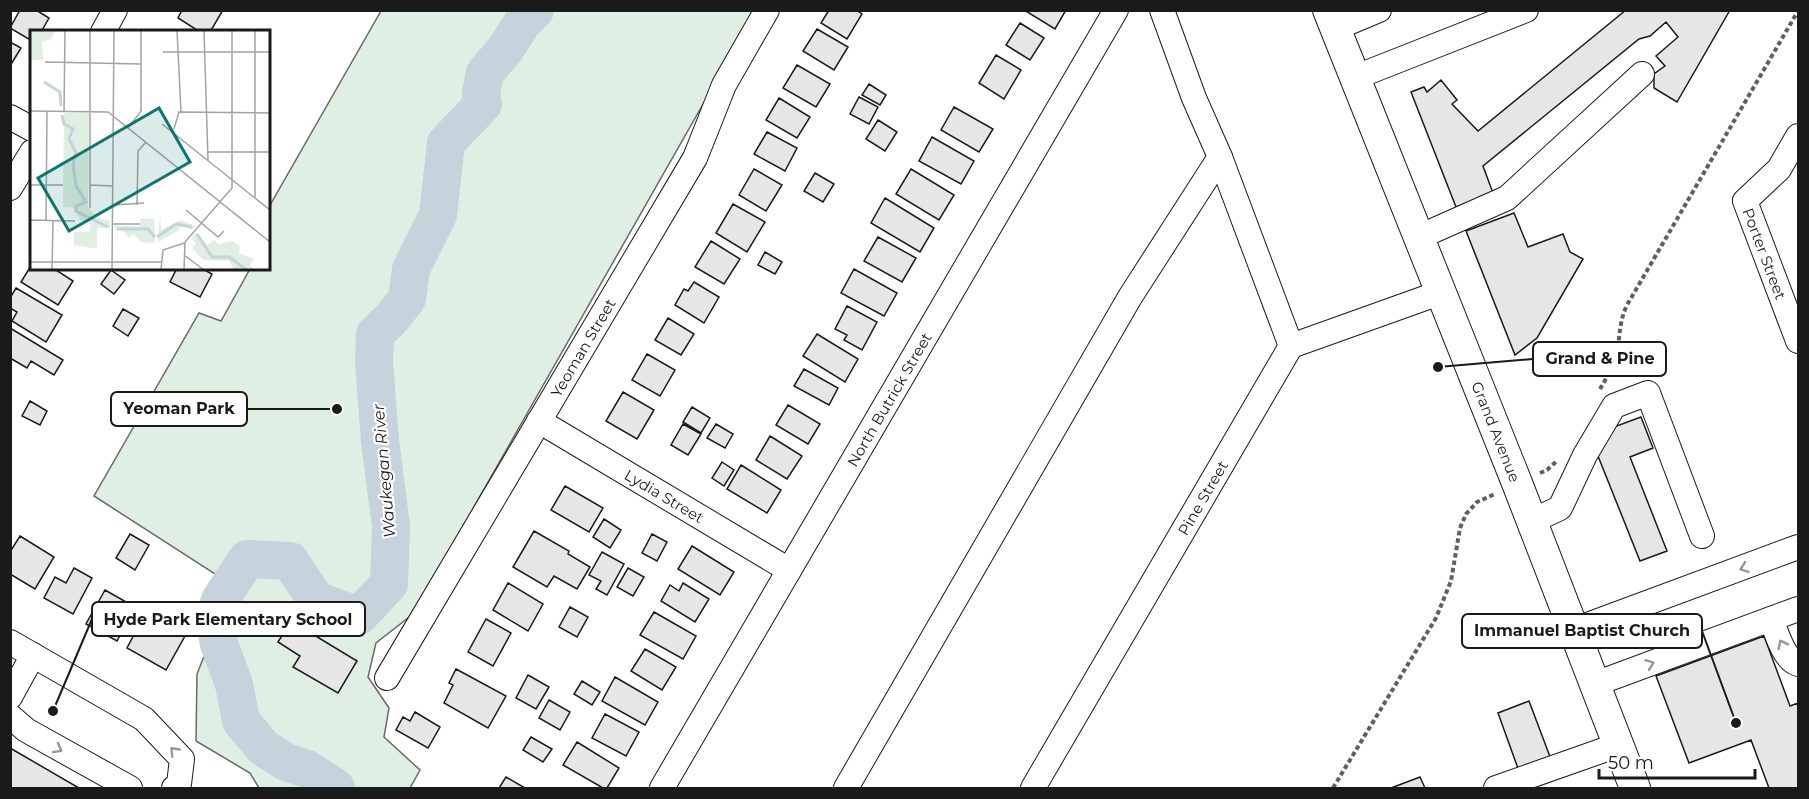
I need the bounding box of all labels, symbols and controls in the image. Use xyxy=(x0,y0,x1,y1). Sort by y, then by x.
inset map xyxy=(30,30,270,270)
street label: Porter Street xyxy=(1739,205,1791,302)
street label: Yeoman Street xyxy=(546,295,619,400)
street label: North Butrick Street xyxy=(842,329,935,470)
callout: Grand & Pine xyxy=(1533,342,1666,376)
text: Grand & Pine xyxy=(1545,349,1655,368)
street label: Grand Avenue xyxy=(1468,378,1525,485)
callout: Yeoman Park xyxy=(111,392,247,426)
text: Yeoman Park xyxy=(122,399,235,418)
water label: Waukegan River xyxy=(369,403,399,539)
street label: Pine Street xyxy=(1173,457,1232,539)
street label: Lydia Street xyxy=(621,465,708,527)
one-way arrow xyxy=(1739,561,1750,573)
callout: Hyde Park Elementary School xyxy=(92,602,365,636)
text: Hyde Park Elementary School xyxy=(104,610,352,629)
callout: Immanuel Baptist Church xyxy=(1462,614,1702,648)
text: Immanuel Baptist Church xyxy=(1474,621,1690,640)
one-way arrow xyxy=(1778,639,1790,650)
one-way arrow xyxy=(1643,659,1654,671)
one-way arrow xyxy=(52,742,63,753)
scale bar xyxy=(1599,742,1755,780)
one-way arrow xyxy=(170,747,181,758)
text: 50 m xyxy=(1608,752,1654,774)

